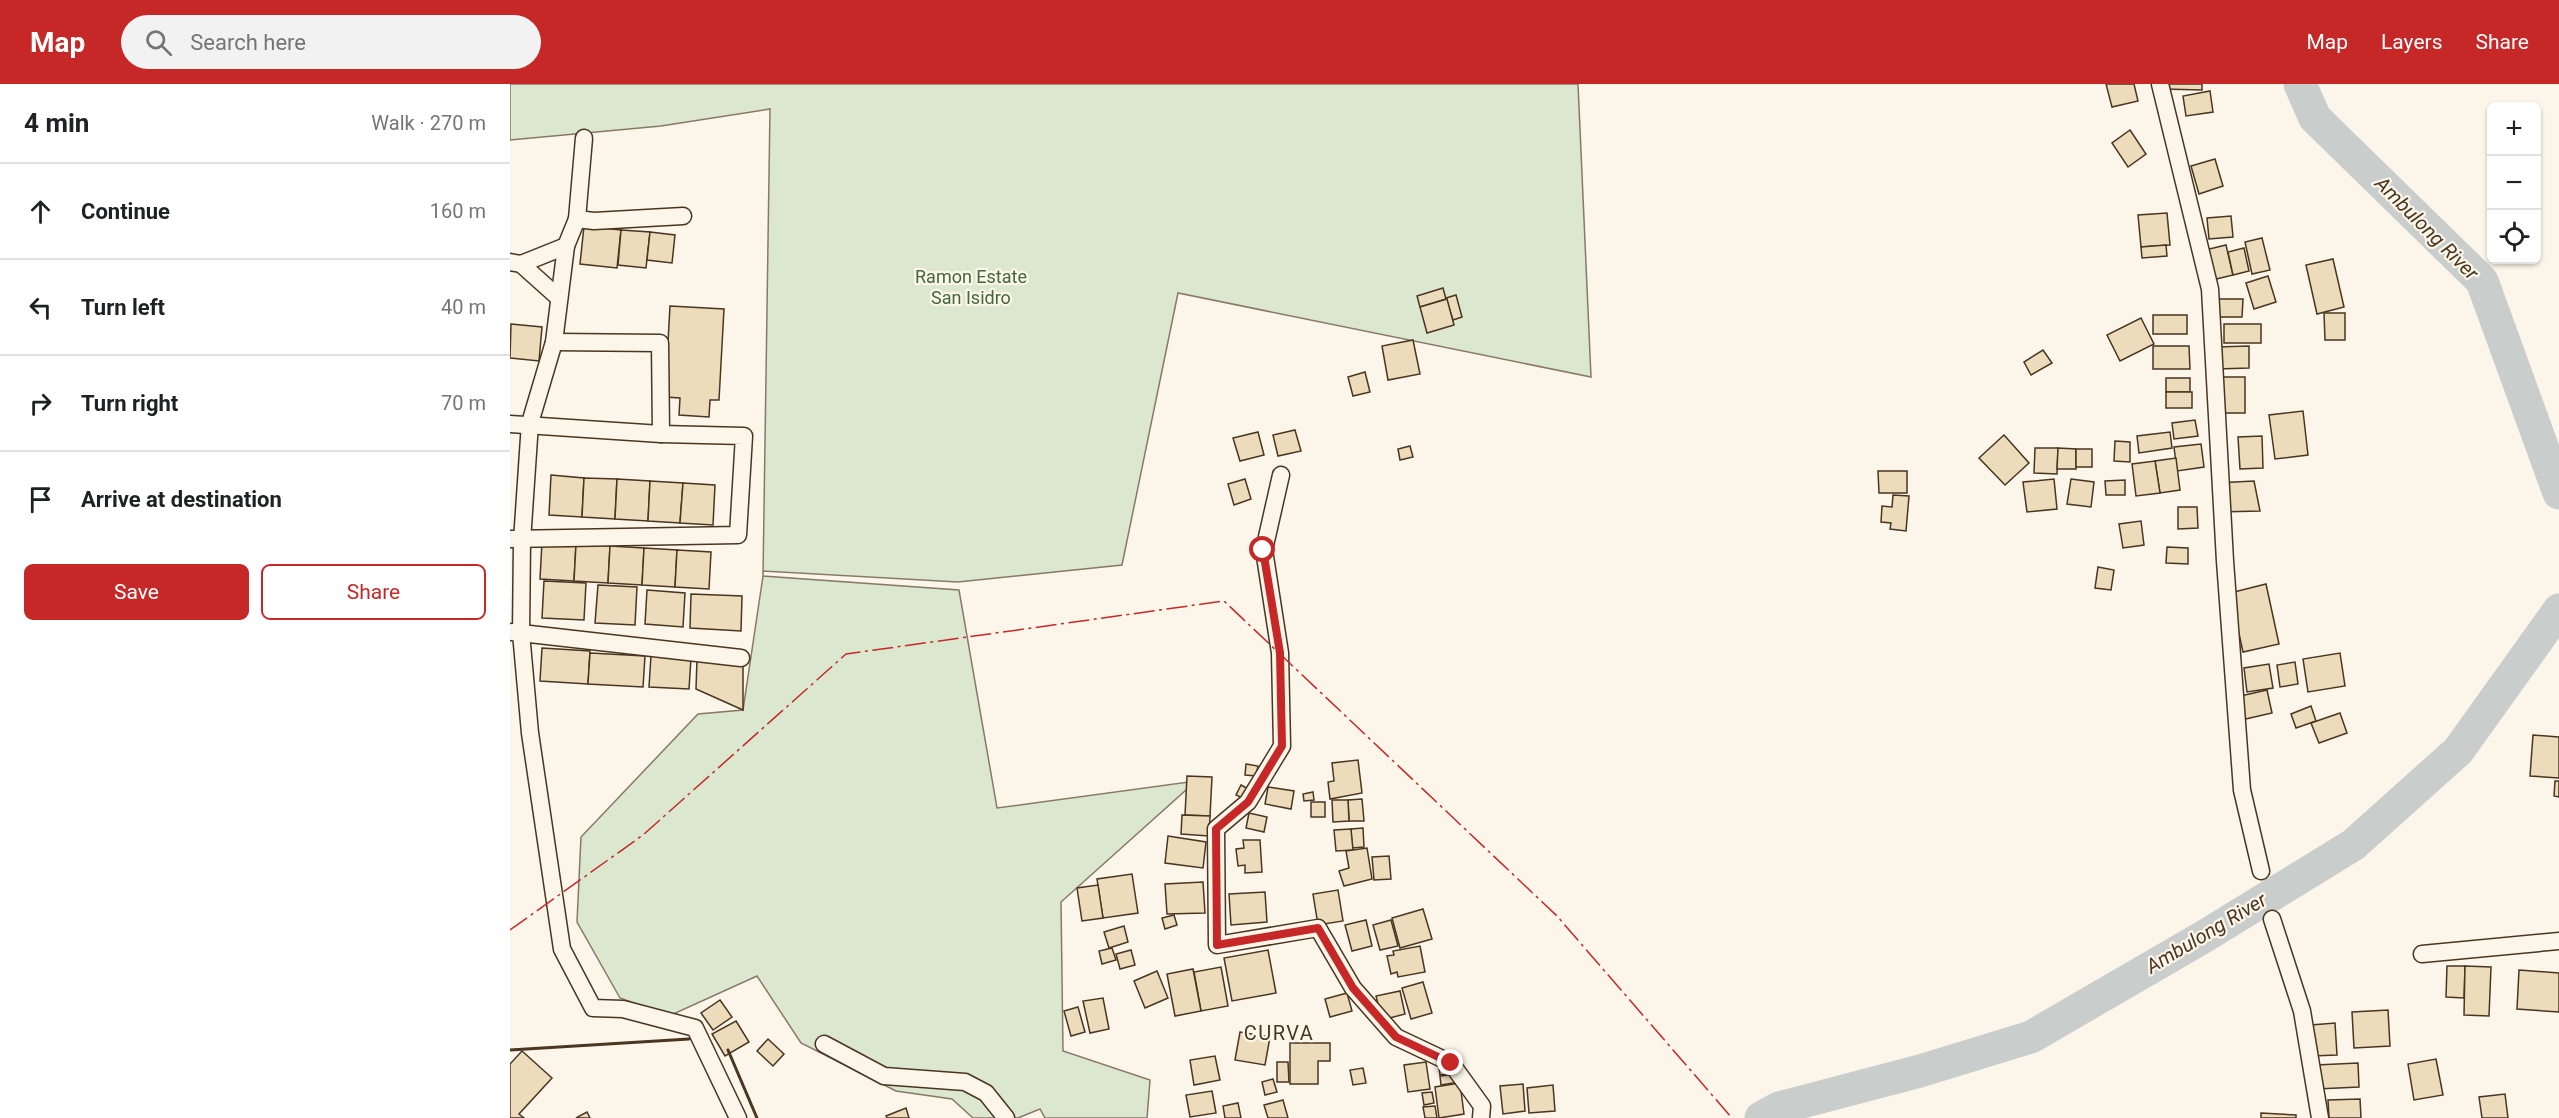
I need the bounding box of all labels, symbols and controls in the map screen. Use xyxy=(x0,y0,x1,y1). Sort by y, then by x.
search box xyxy=(121,15,541,69)
text: Map xyxy=(30,26,85,59)
icon: search xyxy=(142,26,175,59)
text: Search here xyxy=(190,30,306,55)
text: Map xyxy=(2306,30,2348,54)
text: Layers xyxy=(2381,30,2442,54)
text: Share xyxy=(2475,30,2529,54)
map controls xyxy=(2487,102,2541,264)
button: + xyxy=(2487,102,2541,156)
text: 4 min xyxy=(24,108,89,138)
text: Walk · 270 m xyxy=(371,111,486,135)
button: − xyxy=(2487,156,2541,210)
water label: Ambulong River xyxy=(2370,171,2485,286)
icon: ahead xyxy=(24,195,57,228)
text: Continue xyxy=(81,199,170,224)
text: 160 m xyxy=(430,199,486,223)
button: locate xyxy=(2487,210,2541,264)
park label: Ramon Estate San Isidro xyxy=(915,266,1027,308)
icon: left xyxy=(24,291,57,324)
text: Turn left xyxy=(81,295,165,320)
text: 40 m xyxy=(441,295,486,319)
icon: right xyxy=(24,387,57,420)
text: Turn right xyxy=(81,391,178,416)
text: 70 m xyxy=(441,391,486,415)
icon: arrive xyxy=(24,483,57,516)
text: Arrive at destination xyxy=(81,487,282,512)
route start xyxy=(1249,536,1275,562)
button: Save xyxy=(24,564,249,620)
button: Share xyxy=(261,564,486,620)
water label: Ambulong River xyxy=(2141,887,2272,979)
district label: CURVA xyxy=(1244,1021,1314,1045)
route end xyxy=(1437,1049,1463,1075)

